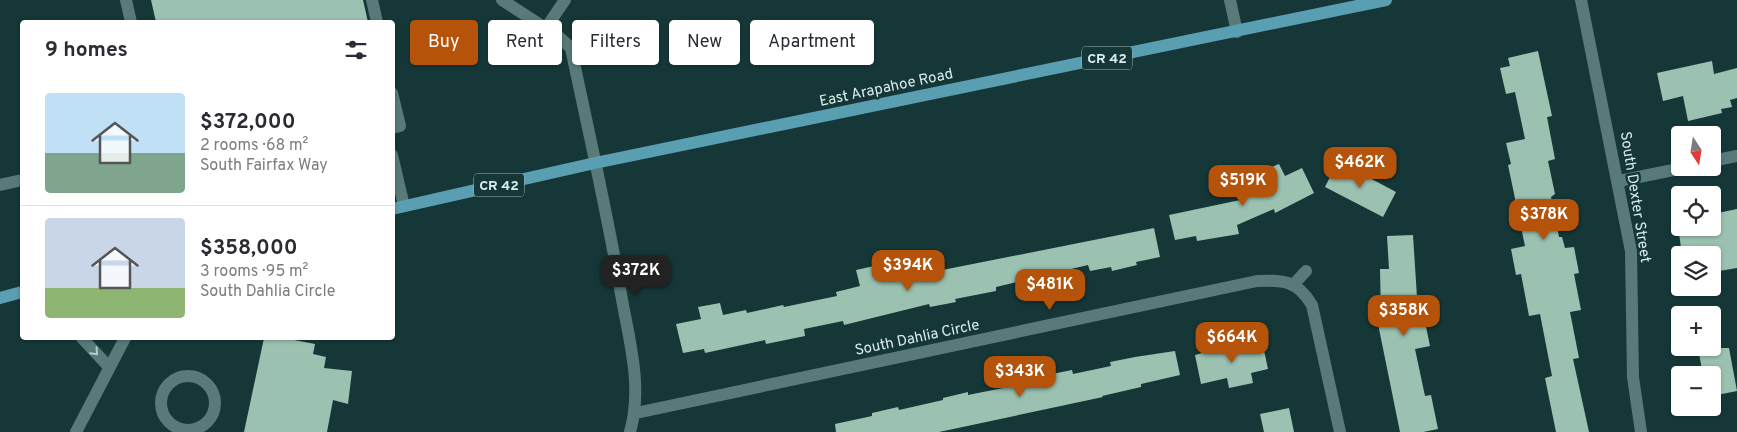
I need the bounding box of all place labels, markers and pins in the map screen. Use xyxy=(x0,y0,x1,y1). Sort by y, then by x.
pin: $462K xyxy=(1325,146,1395,189)
pin: $519K xyxy=(1208,164,1278,207)
pin: $378K xyxy=(1509,198,1579,241)
pin: $394K xyxy=(873,250,943,292)
pin: $372K xyxy=(601,254,671,297)
pin: $481K xyxy=(1015,268,1085,311)
pin: $358K xyxy=(1369,294,1439,337)
pin: $664K xyxy=(1197,322,1267,364)
pin: $343K xyxy=(985,356,1055,398)

